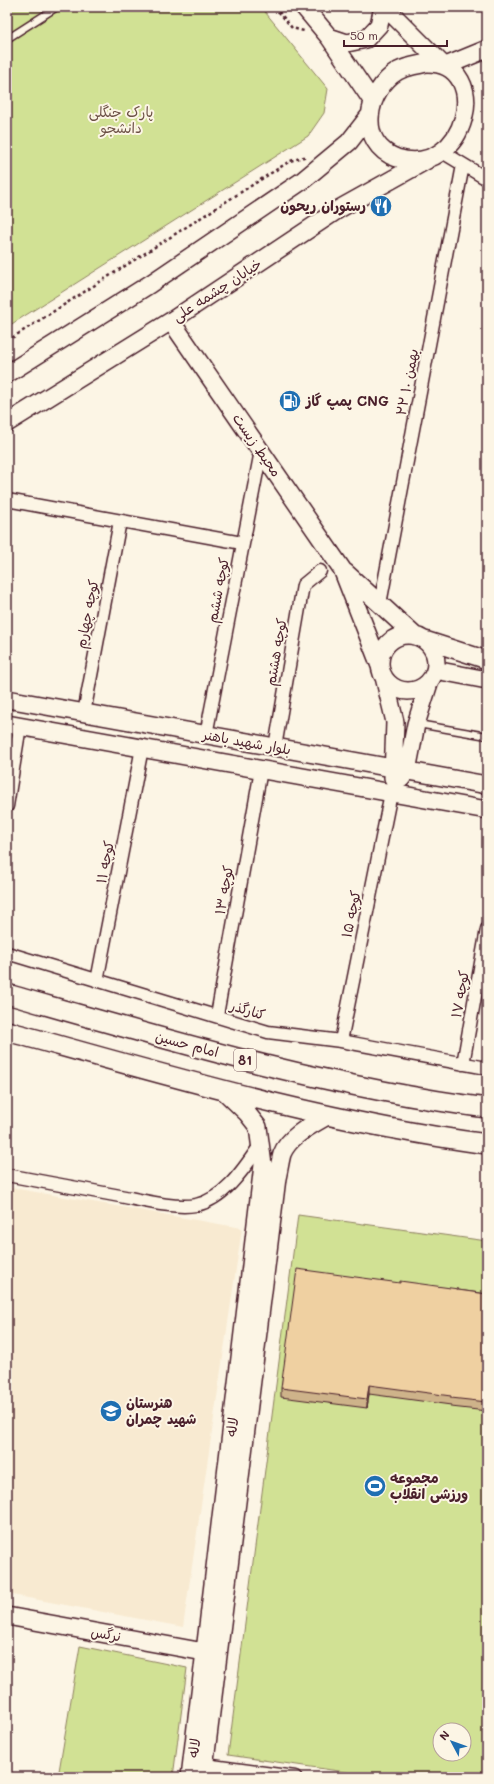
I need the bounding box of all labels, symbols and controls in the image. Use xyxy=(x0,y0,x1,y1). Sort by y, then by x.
scale bar xyxy=(344,22,447,48)
text: 50 m xyxy=(350,27,378,43)
park label: پارک جنگلی دانشجو xyxy=(89,102,153,137)
restaurant icon: رستوران ریحون xyxy=(368,193,394,219)
place label: رستوران ریحون xyxy=(280,196,366,216)
street label: خیابان چشمه علی xyxy=(168,254,266,326)
street label: ۲۲ بهمن ۱۰ xyxy=(391,347,422,417)
fuel station icon: پمپ گاز CNG xyxy=(277,388,303,414)
place label: پمپ گاز CNG xyxy=(304,391,389,410)
street label: محیط زیست xyxy=(229,409,286,480)
street label: کوچه ششم xyxy=(202,556,235,625)
street label: کوچه چهارم xyxy=(71,578,104,650)
street label: کوچه هشتم xyxy=(260,617,293,688)
street label: بلوار شهید باهنر xyxy=(201,724,293,759)
street label: کوچه ۱۱ xyxy=(91,839,119,885)
street label: کوچه ۱۳ xyxy=(210,864,238,916)
street label: کوچه ۱۵ xyxy=(336,889,366,939)
street label: کوچه ۱۷ xyxy=(446,969,474,1019)
street label: کنارگذر xyxy=(227,995,268,1024)
street label: امام حسین xyxy=(153,1026,221,1063)
road number: 81 xyxy=(234,1049,256,1071)
place label: هنرستان شهید چمران xyxy=(126,1393,196,1428)
school or university icon: هنرستان شهید چمران xyxy=(98,1398,124,1424)
street label: لاله xyxy=(221,1416,242,1438)
place label: مجموعه ورزشی انقلاب xyxy=(390,1468,468,1503)
sports icon: مجموعه ورزشی انقلاب xyxy=(362,1473,388,1499)
street label: نرگس xyxy=(90,1622,123,1645)
north arrow xyxy=(432,1722,472,1762)
text: N xyxy=(436,1727,452,1743)
street label: لاله xyxy=(183,1737,204,1759)

